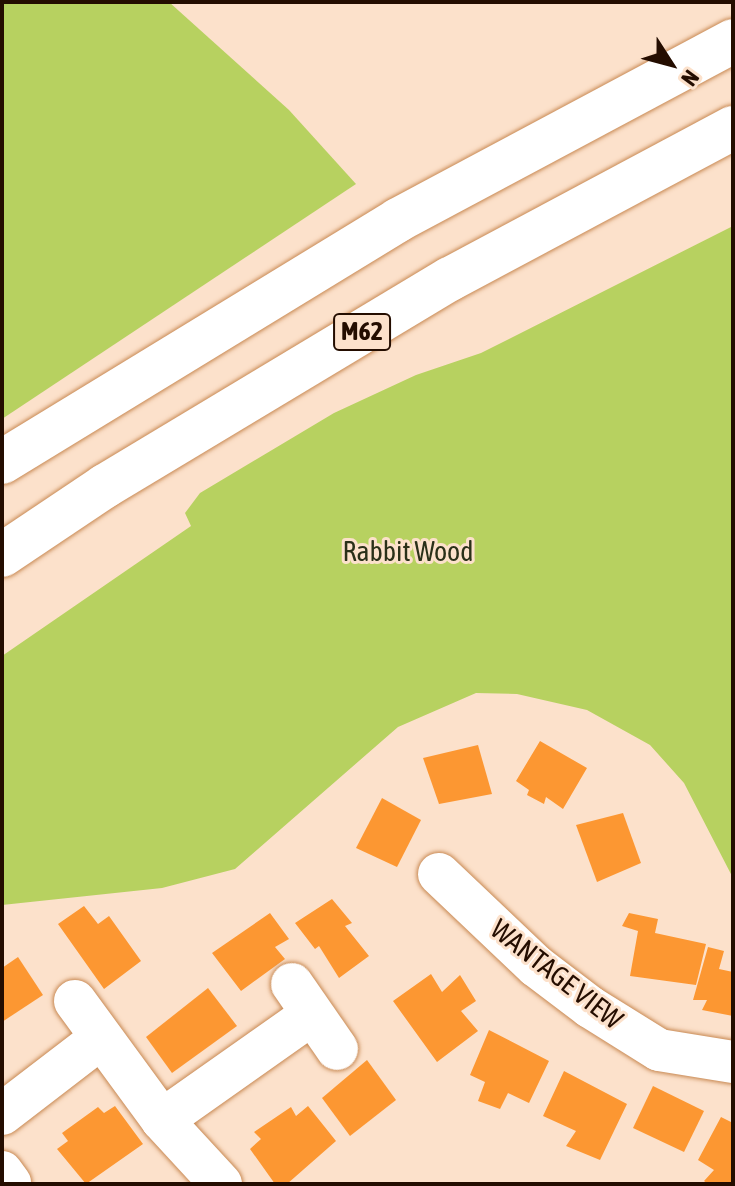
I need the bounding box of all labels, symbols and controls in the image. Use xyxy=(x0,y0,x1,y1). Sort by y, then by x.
north arrow xyxy=(631,24,711,104)
text: N xyxy=(676,65,705,91)
road number: M62 xyxy=(332,310,392,354)
park label: Rabbit Wood xyxy=(343,534,473,568)
street label: WANTAGE VIEW xyxy=(484,912,630,1036)

